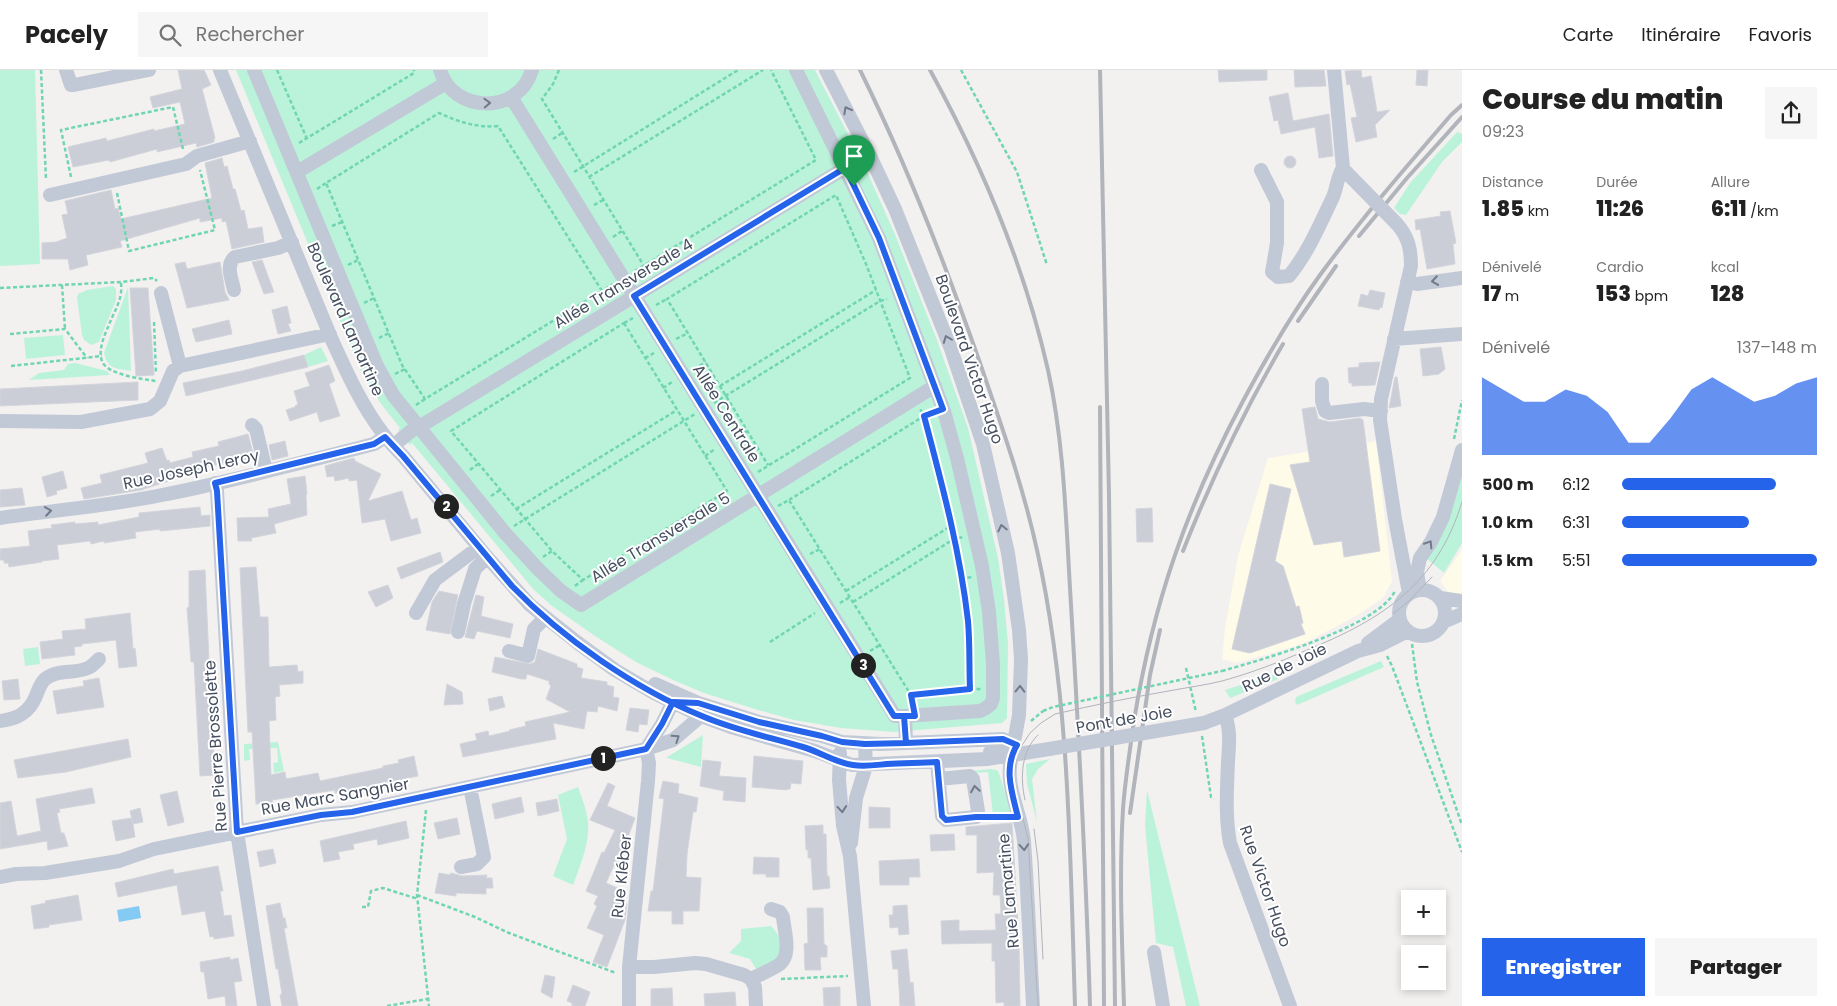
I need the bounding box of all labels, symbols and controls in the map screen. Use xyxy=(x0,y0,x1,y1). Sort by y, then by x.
search box xyxy=(138,12,488,57)
text: Pacely xyxy=(25,18,108,51)
icon: search xyxy=(156,21,184,49)
text: Rechercher xyxy=(196,21,304,48)
text: Carte xyxy=(1563,22,1613,47)
text: Itinéraire xyxy=(1641,22,1721,47)
text: Favoris xyxy=(1749,22,1812,47)
text: Course du matin xyxy=(1482,80,1723,119)
button: share xyxy=(1765,87,1817,139)
one-way arrow xyxy=(483,98,491,109)
one-way arrow xyxy=(843,106,853,115)
text: 09:23 xyxy=(1482,120,1524,143)
pin xyxy=(833,135,875,186)
icon: arrive xyxy=(840,142,868,170)
text: Distance xyxy=(1482,172,1543,192)
text: Durée xyxy=(1596,172,1638,192)
text: Allure xyxy=(1711,172,1750,192)
text: 1.85 xyxy=(1482,194,1524,223)
text: 11:26 xyxy=(1596,194,1644,223)
text: 6:11 xyxy=(1711,194,1747,223)
text: km xyxy=(1524,201,1549,221)
text: /km xyxy=(1747,201,1779,221)
street label: Allée Transversale 4 xyxy=(549,233,697,334)
street label: Boulevard Lamartine xyxy=(301,239,390,400)
text: Dénivelé xyxy=(1482,257,1542,277)
text: Cardio xyxy=(1596,257,1644,277)
text: kcal xyxy=(1711,257,1739,277)
street label: Boulevard Victor Hugo xyxy=(930,271,1009,447)
one-way arrow xyxy=(1430,275,1438,286)
text: 17 xyxy=(1482,279,1501,308)
text: 153 xyxy=(1596,279,1631,308)
text: 128 xyxy=(1711,279,1744,308)
text: m xyxy=(1501,286,1519,306)
text: bpm xyxy=(1631,286,1668,306)
one-way arrow xyxy=(942,335,953,344)
text: Dénivelé xyxy=(1482,336,1550,359)
text: 137–148 m xyxy=(1737,336,1817,359)
street label: Allée Centrale xyxy=(687,360,766,467)
street label: Rue Joseph Leroy xyxy=(121,444,261,495)
text: 500 m xyxy=(1482,473,1534,496)
text: 6:12 xyxy=(1562,473,1590,496)
street label: Allée Transversale 5 xyxy=(586,487,734,588)
pin: 2 xyxy=(434,494,458,518)
text: 2 xyxy=(443,496,451,516)
one-way arrow xyxy=(45,506,53,517)
text: 1.0 km xyxy=(1482,511,1533,534)
text: 6:31 xyxy=(1562,511,1590,534)
one-way arrow xyxy=(997,523,1008,532)
one-way arrow xyxy=(1422,541,1432,550)
text: 1.5 km xyxy=(1482,549,1533,572)
text: 5:51 xyxy=(1562,549,1591,572)
street label: Rue de Joie xyxy=(1238,637,1331,698)
pin: 3 xyxy=(850,652,876,678)
text: 3 xyxy=(859,655,868,675)
street label: Rue Pierre Brossolette xyxy=(198,659,233,832)
one-way arrow xyxy=(1015,685,1026,693)
street label: Pont de Joie xyxy=(1074,700,1174,739)
one-way arrow xyxy=(671,734,680,744)
pin: 1 xyxy=(590,746,616,770)
text: 1 xyxy=(601,748,606,768)
street label: Rue Marc Sangnier xyxy=(259,772,411,821)
one-way arrow xyxy=(970,784,981,792)
one-way arrow xyxy=(836,806,847,814)
street label: Rue Victor Hugo xyxy=(1234,822,1297,950)
street label: Rue Kléber xyxy=(606,833,637,919)
street label: Rue Lamartine xyxy=(992,833,1025,949)
one-way arrow xyxy=(1019,843,1030,851)
map controls xyxy=(1401,890,1446,990)
button: + xyxy=(1401,890,1446,935)
button: Enregistrer xyxy=(1482,938,1645,996)
button: Partager xyxy=(1655,938,1817,996)
button: − xyxy=(1401,945,1446,990)

